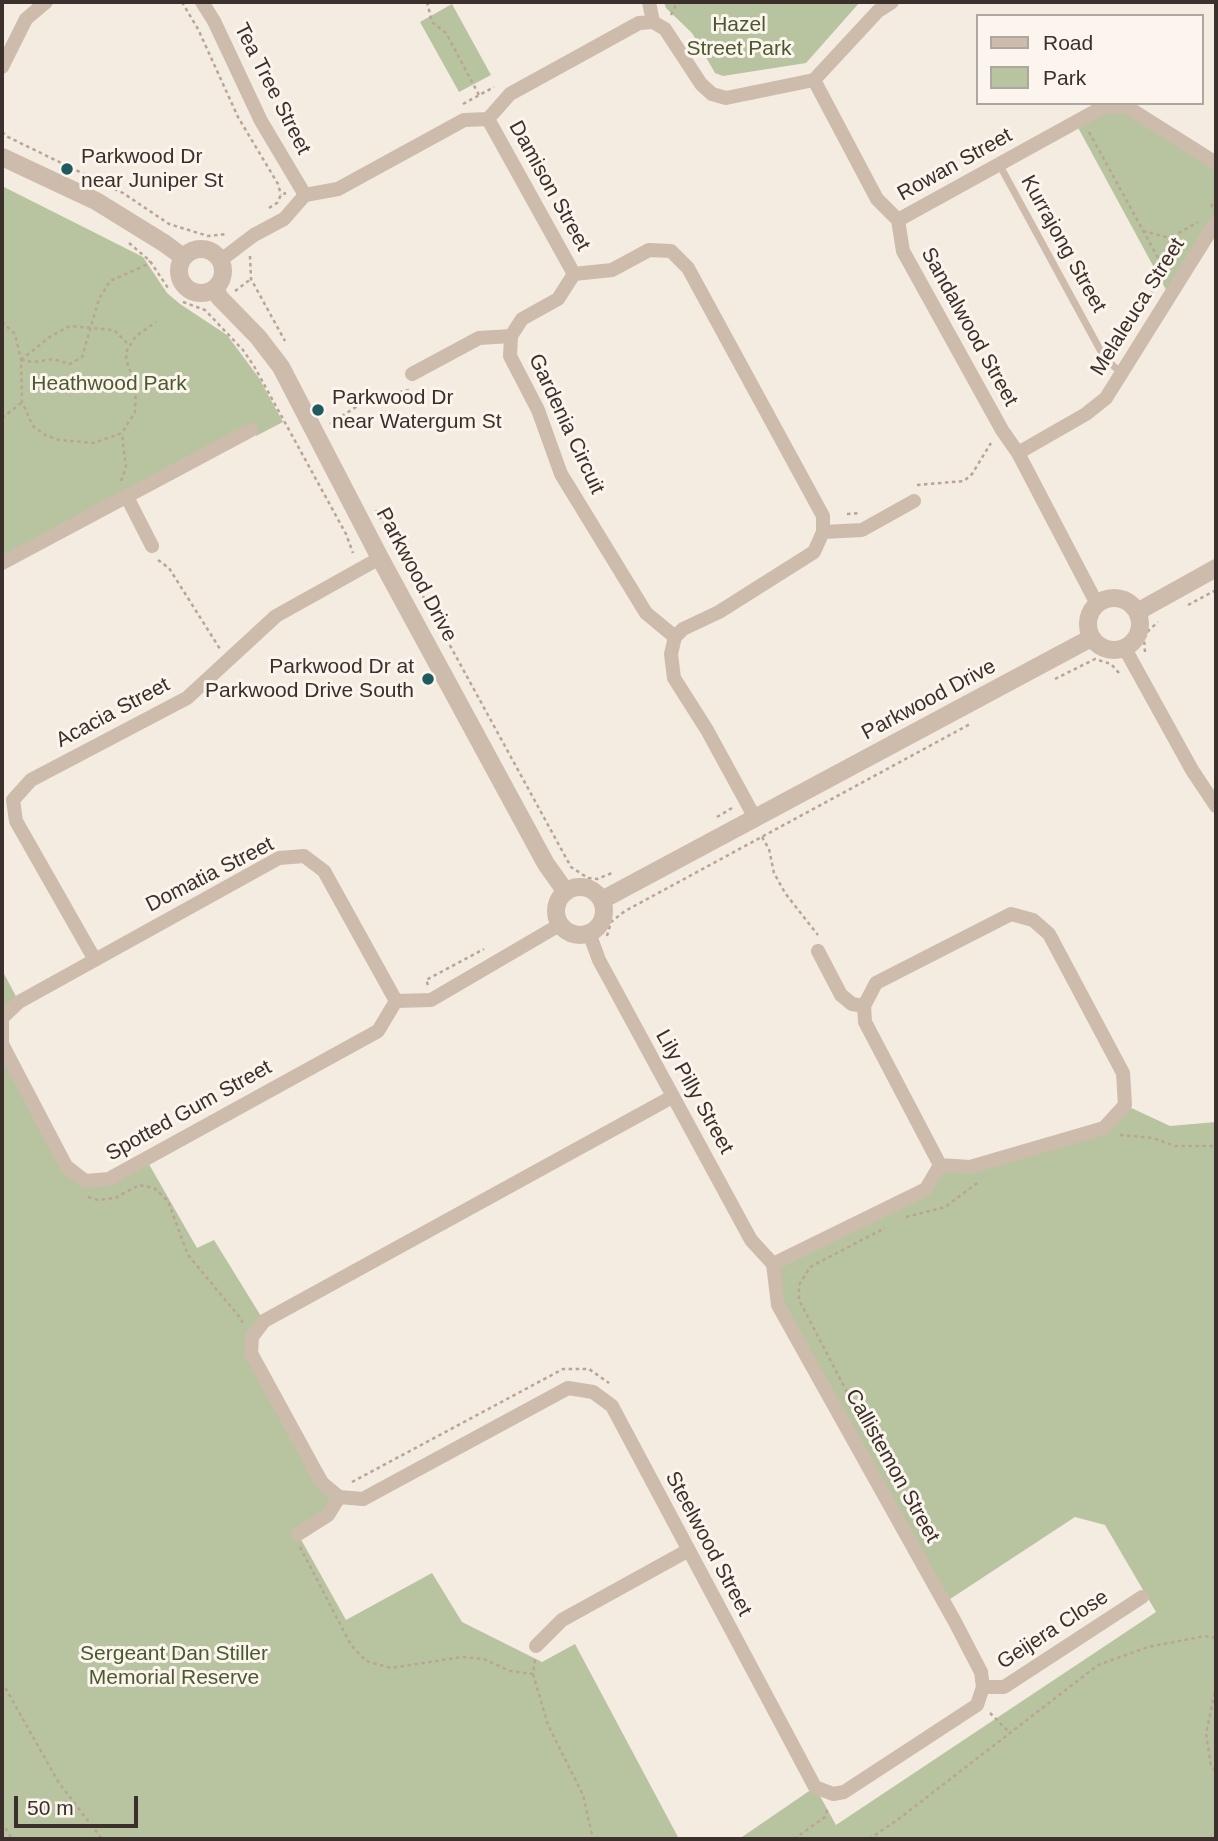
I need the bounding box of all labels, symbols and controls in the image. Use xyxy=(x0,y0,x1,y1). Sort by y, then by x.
park label: Hazel Street Park xyxy=(686,12,792,62)
legend xyxy=(976,14,1204,105)
street label: Tea Tree Street xyxy=(228,19,316,159)
text: Road xyxy=(1043,31,1093,54)
text: Park xyxy=(1043,66,1086,89)
street label: Damison Street xyxy=(503,117,595,255)
street label: Rowan Street xyxy=(893,123,1017,207)
place label: Parkwood Dr near Juniper St xyxy=(81,144,223,194)
marker: Parkwood Dr near Juniper St xyxy=(59,161,75,177)
street label: Kurrajong Street xyxy=(1015,171,1111,317)
street label: Melaleuca Street xyxy=(1086,234,1190,380)
street label: Sandalwood Street xyxy=(915,243,1023,411)
street label: Gardenia Circuit xyxy=(523,350,609,498)
park label: Heathwood Park xyxy=(31,371,187,397)
place label: Parkwood Dr near Watergum St xyxy=(332,385,502,435)
marker: Parkwood Dr near Watergum St xyxy=(310,402,326,418)
street label: Parkwood Drive xyxy=(370,504,462,646)
place label: Parkwood Dr at Parkwood Drive South xyxy=(205,654,414,704)
street label: Parkwood Drive xyxy=(858,654,1000,746)
marker: Parkwood Dr at Parkwood Drive South xyxy=(420,671,436,687)
street label: Acacia Street xyxy=(52,673,174,753)
street label: Domatia Street xyxy=(142,832,278,918)
street label: Lily Pilly Street xyxy=(650,1026,738,1158)
street label: Spotted Gum Street xyxy=(102,1055,276,1167)
street label: Callistemon Street xyxy=(839,1385,945,1547)
street label: Steelwood Street xyxy=(659,1467,757,1621)
street label: Geijera Close xyxy=(993,1585,1113,1675)
park label: Sergeant Dan Stiller Memorial Reserve xyxy=(80,1641,268,1691)
scale bar xyxy=(18,1782,142,1826)
text: 50 m xyxy=(27,1796,74,1819)

